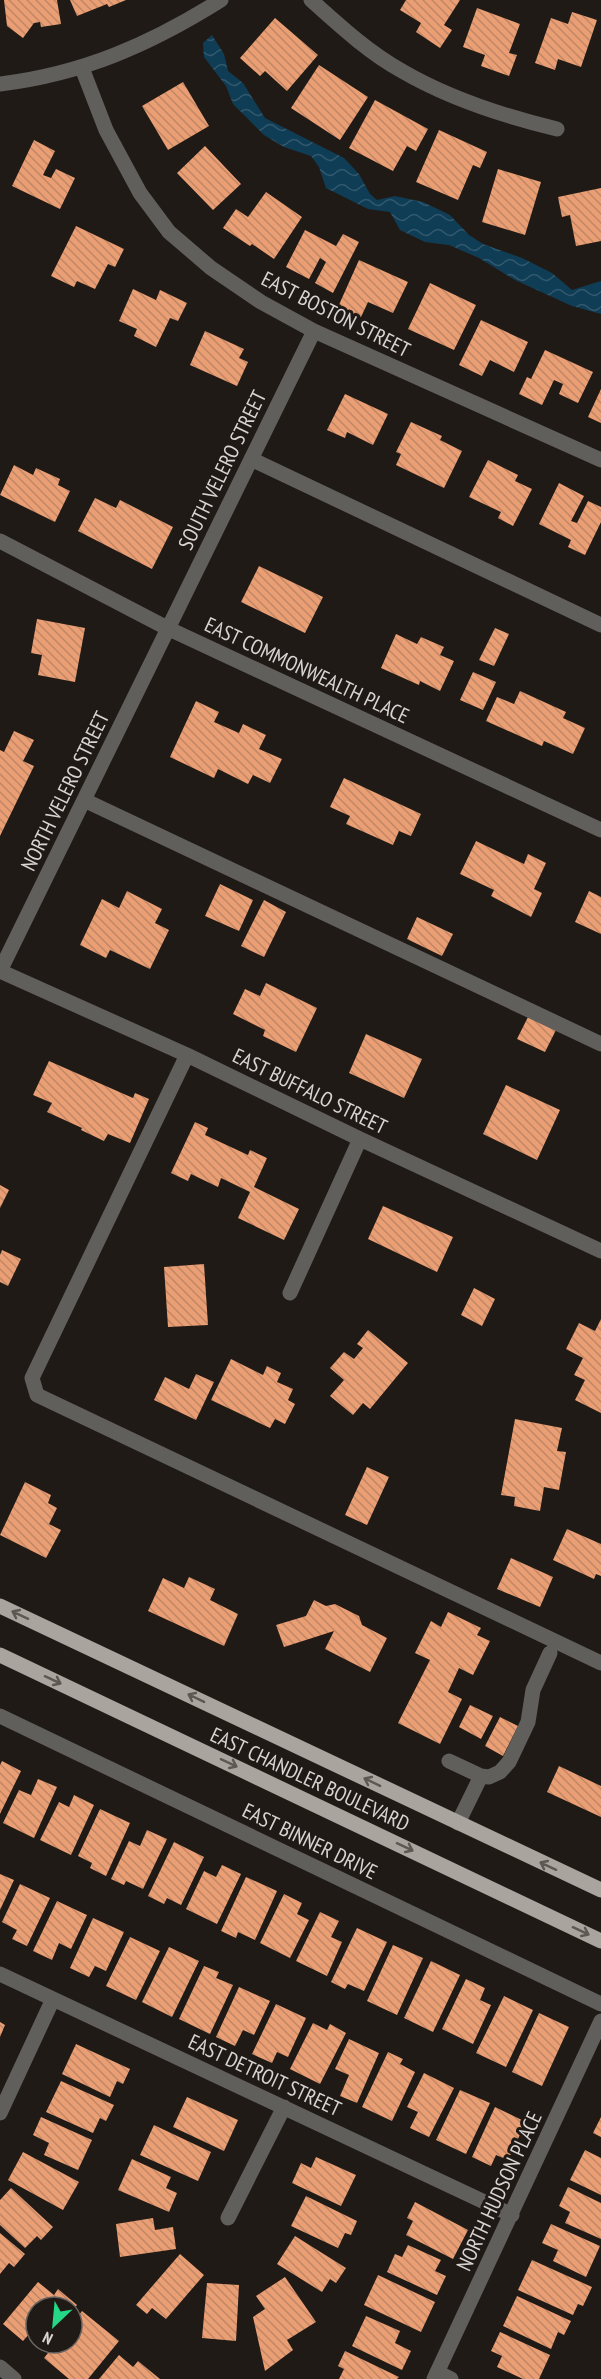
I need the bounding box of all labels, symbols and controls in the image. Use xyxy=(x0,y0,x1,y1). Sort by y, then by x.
street label: EAST BOSTON STREET xyxy=(257,265,415,363)
street label: SOUTH VELERO STREET xyxy=(172,385,273,554)
street label: EAST COMMONWEALTH PLACE xyxy=(200,611,414,729)
street label: NORTH VELERO STREET xyxy=(15,706,116,875)
street label: EAST BUFFALO STREET xyxy=(228,1042,392,1140)
one-way arrow xyxy=(11,1608,29,1620)
one-way arrow xyxy=(44,1675,62,1686)
one-way arrow xyxy=(187,1692,205,1704)
street label: EAST CHANDLER BOULEVARD xyxy=(206,1721,414,1837)
one-way arrow xyxy=(220,1758,238,1770)
one-way arrow xyxy=(363,1776,381,1788)
street label: EAST BINNER DRIVE xyxy=(238,1797,382,1885)
one-way arrow xyxy=(396,1842,414,1854)
one-way arrow xyxy=(540,1859,558,1871)
one-way arrow xyxy=(572,1926,590,1938)
street label: EAST DETROIT STREET xyxy=(184,2028,346,2122)
street label: NORTH HUDSON PLACE xyxy=(450,2107,548,2275)
north arrow xyxy=(24,2295,84,2355)
text: N xyxy=(39,2328,56,2349)

